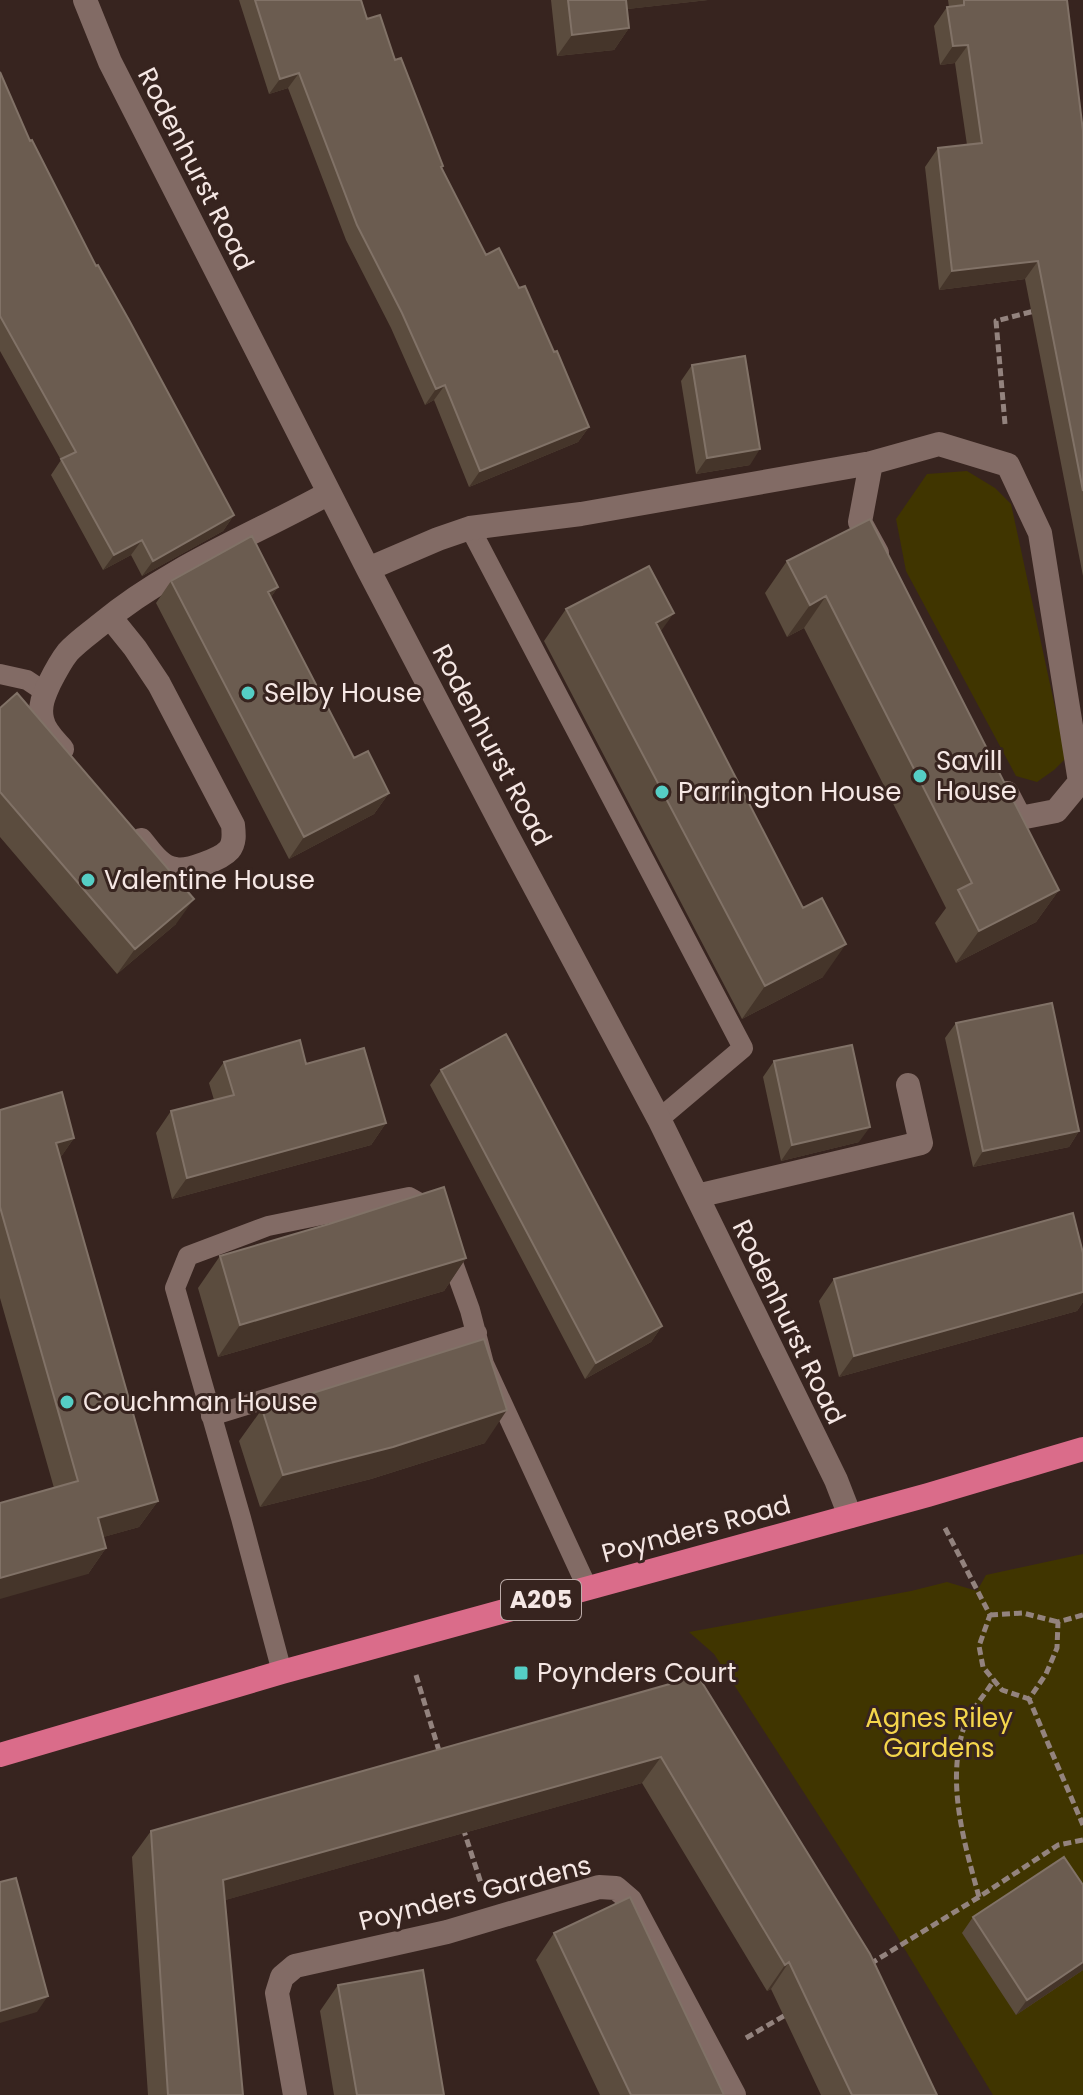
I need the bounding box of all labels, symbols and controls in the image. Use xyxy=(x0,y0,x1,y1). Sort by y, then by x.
street label: Rodenhurst Road xyxy=(129,61,263,277)
street label: Rodenhurst Road xyxy=(424,638,560,852)
place label: Selby House xyxy=(264,675,422,711)
marker: Selby House xyxy=(239,684,257,702)
place label: Savill House xyxy=(936,743,1017,809)
marker: Savill House xyxy=(911,767,929,785)
place label: Parrington House xyxy=(678,774,901,810)
marker: Parrington House xyxy=(653,783,671,801)
place label: Valentine House xyxy=(104,862,315,898)
marker: Valentine House xyxy=(79,871,97,889)
street label: Rodenhurst Road xyxy=(724,1214,854,1430)
place label: Couchman House xyxy=(83,1384,318,1420)
marker: Couchman House xyxy=(58,1393,76,1411)
street label: Poynders Road xyxy=(597,1486,795,1572)
road number: A205 xyxy=(501,1580,581,1620)
place label: Poynders Court xyxy=(537,1655,736,1691)
marker: Poynders Court xyxy=(512,1664,530,1682)
park label: Agnes Riley Gardens xyxy=(865,1700,1013,1766)
street label: Poynders Gardens xyxy=(355,1847,595,1939)

